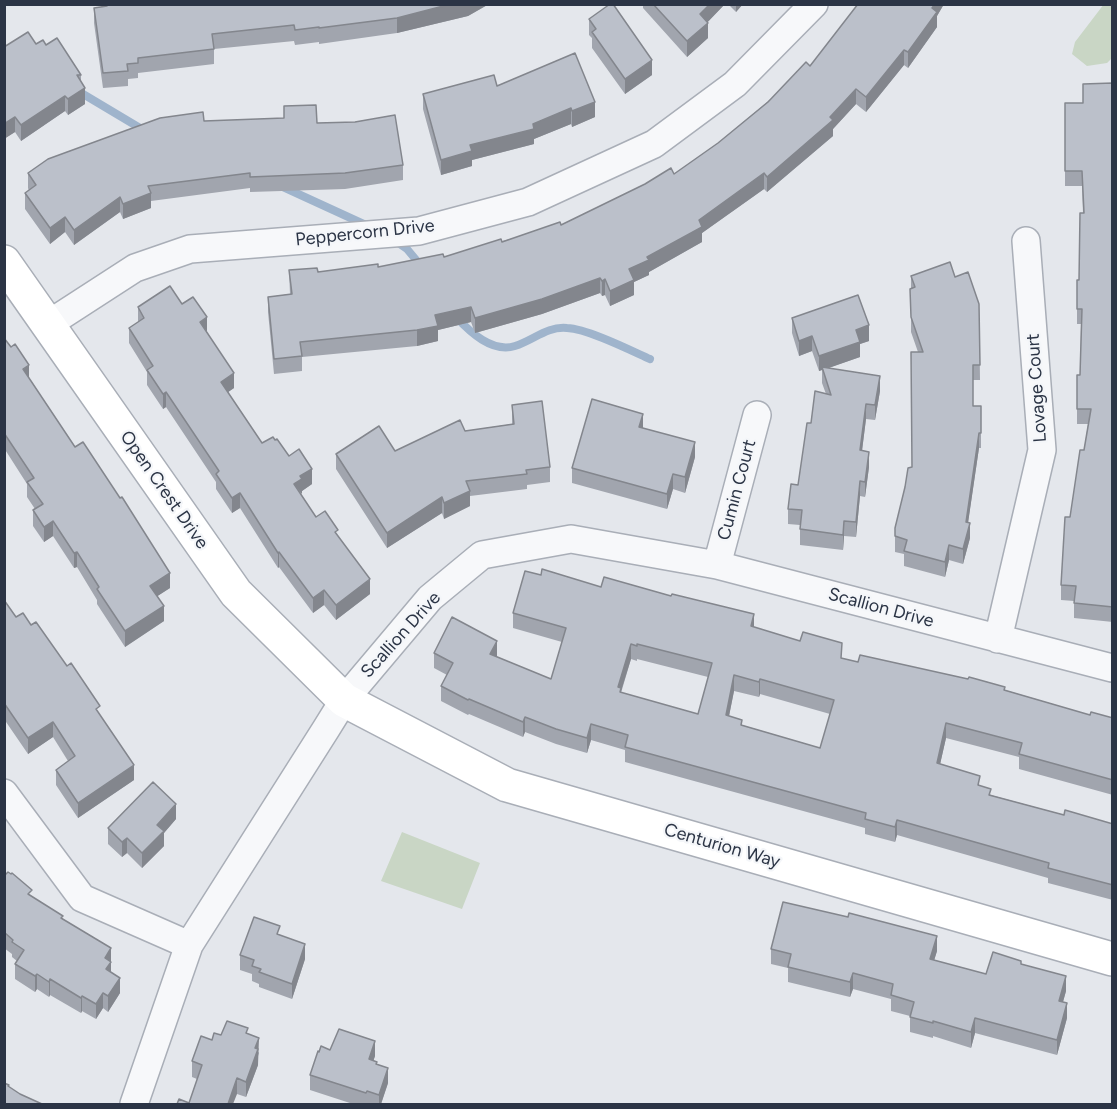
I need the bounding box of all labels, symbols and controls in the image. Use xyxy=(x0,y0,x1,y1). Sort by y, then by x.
street label: Peppercorn Drive xyxy=(294,215,436,251)
street label: Lovage Court xyxy=(1022,333,1052,443)
street label: Open Crest Drive xyxy=(115,427,213,553)
street label: Cumin Court xyxy=(713,437,761,543)
street label: Scallion Drive xyxy=(826,584,936,632)
street label: Scallion Drive xyxy=(357,587,445,683)
street label: Centurion Way xyxy=(661,819,783,873)

